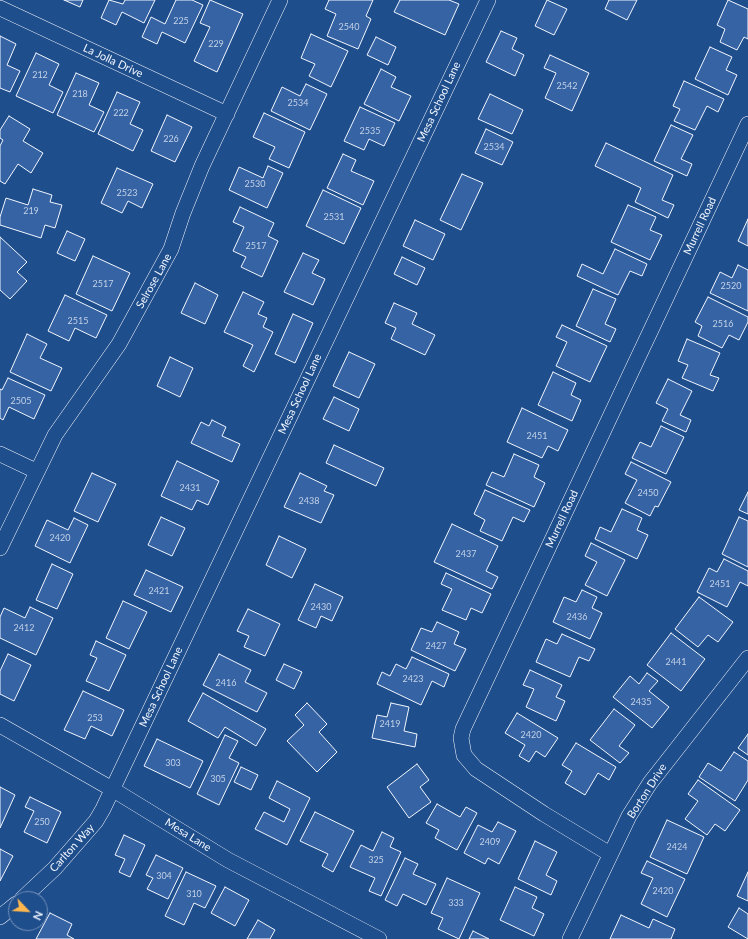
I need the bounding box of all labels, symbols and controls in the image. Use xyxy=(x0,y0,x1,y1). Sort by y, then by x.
house number: 225 xyxy=(173,16,189,26)
house number: 2540 xyxy=(339,22,359,32)
house number: 229 xyxy=(208,39,224,49)
street label: La Jolla Drive xyxy=(81,41,145,81)
street label: Mesa School Lane xyxy=(415,60,463,144)
house number: 212 xyxy=(32,70,48,80)
house number: 2542 xyxy=(557,81,577,91)
house number: 218 xyxy=(72,89,88,99)
house number: 2534 xyxy=(288,98,308,108)
house number: 222 xyxy=(113,108,129,118)
house number: 2535 xyxy=(360,126,380,136)
house number: 226 xyxy=(163,134,179,144)
house number: 2534 xyxy=(484,142,504,152)
house number: 2530 xyxy=(245,179,265,189)
house number: 2523 xyxy=(117,188,137,198)
street label: Murrell Road xyxy=(681,195,719,257)
house number: 219 xyxy=(23,206,39,216)
house number: 2531 xyxy=(324,212,344,222)
house number: 2517 xyxy=(246,241,266,251)
street label: Selrose Lane xyxy=(133,251,175,311)
house number: 2517 xyxy=(93,279,113,289)
house number: 2520 xyxy=(721,281,741,291)
house number: 2515 xyxy=(68,316,88,326)
house number: 2516 xyxy=(713,319,733,329)
street label: Mesa School Lane xyxy=(276,352,324,436)
house number: 2505 xyxy=(11,396,31,406)
house number: 2451 xyxy=(527,431,547,441)
house number: 2431 xyxy=(180,483,200,493)
street label: Murrell Road xyxy=(543,488,581,550)
house number: 2450 xyxy=(638,488,658,498)
house number: 2438 xyxy=(299,496,319,506)
house number: 2420 xyxy=(50,533,70,543)
house number: 2437 xyxy=(456,549,476,559)
house number: 2451 xyxy=(710,579,730,589)
house number: 2421 xyxy=(149,586,169,596)
house number: 2430 xyxy=(311,602,331,612)
house number: 2436 xyxy=(567,612,587,622)
house number: 2412 xyxy=(14,623,34,633)
house number: 2427 xyxy=(426,641,446,651)
street label: Mesa School Lane xyxy=(137,645,185,729)
house number: 2441 xyxy=(666,657,686,667)
house number: 2423 xyxy=(403,674,423,684)
house number: 2416 xyxy=(216,678,236,688)
house number: 2435 xyxy=(631,697,651,707)
house number: 253 xyxy=(87,713,103,723)
house number: 2419 xyxy=(380,719,400,729)
house number: 2420 xyxy=(521,730,541,740)
house number: 303 xyxy=(165,758,181,768)
street label: Borton Drive xyxy=(624,761,670,821)
house number: 305 xyxy=(210,774,226,784)
street label: Mesa Lane xyxy=(162,816,214,854)
house number: 250 xyxy=(34,817,50,827)
street label: Carlton Way xyxy=(47,821,97,875)
house number: 2409 xyxy=(480,837,500,847)
house number: 2424 xyxy=(667,842,687,852)
house number: 325 xyxy=(368,855,384,865)
house number: 304 xyxy=(156,871,172,881)
house number: 2420 xyxy=(653,886,673,896)
house number: 310 xyxy=(186,889,202,899)
north arrow xyxy=(8,891,48,931)
house number: 333 xyxy=(448,898,464,908)
text: N xyxy=(31,909,46,922)

